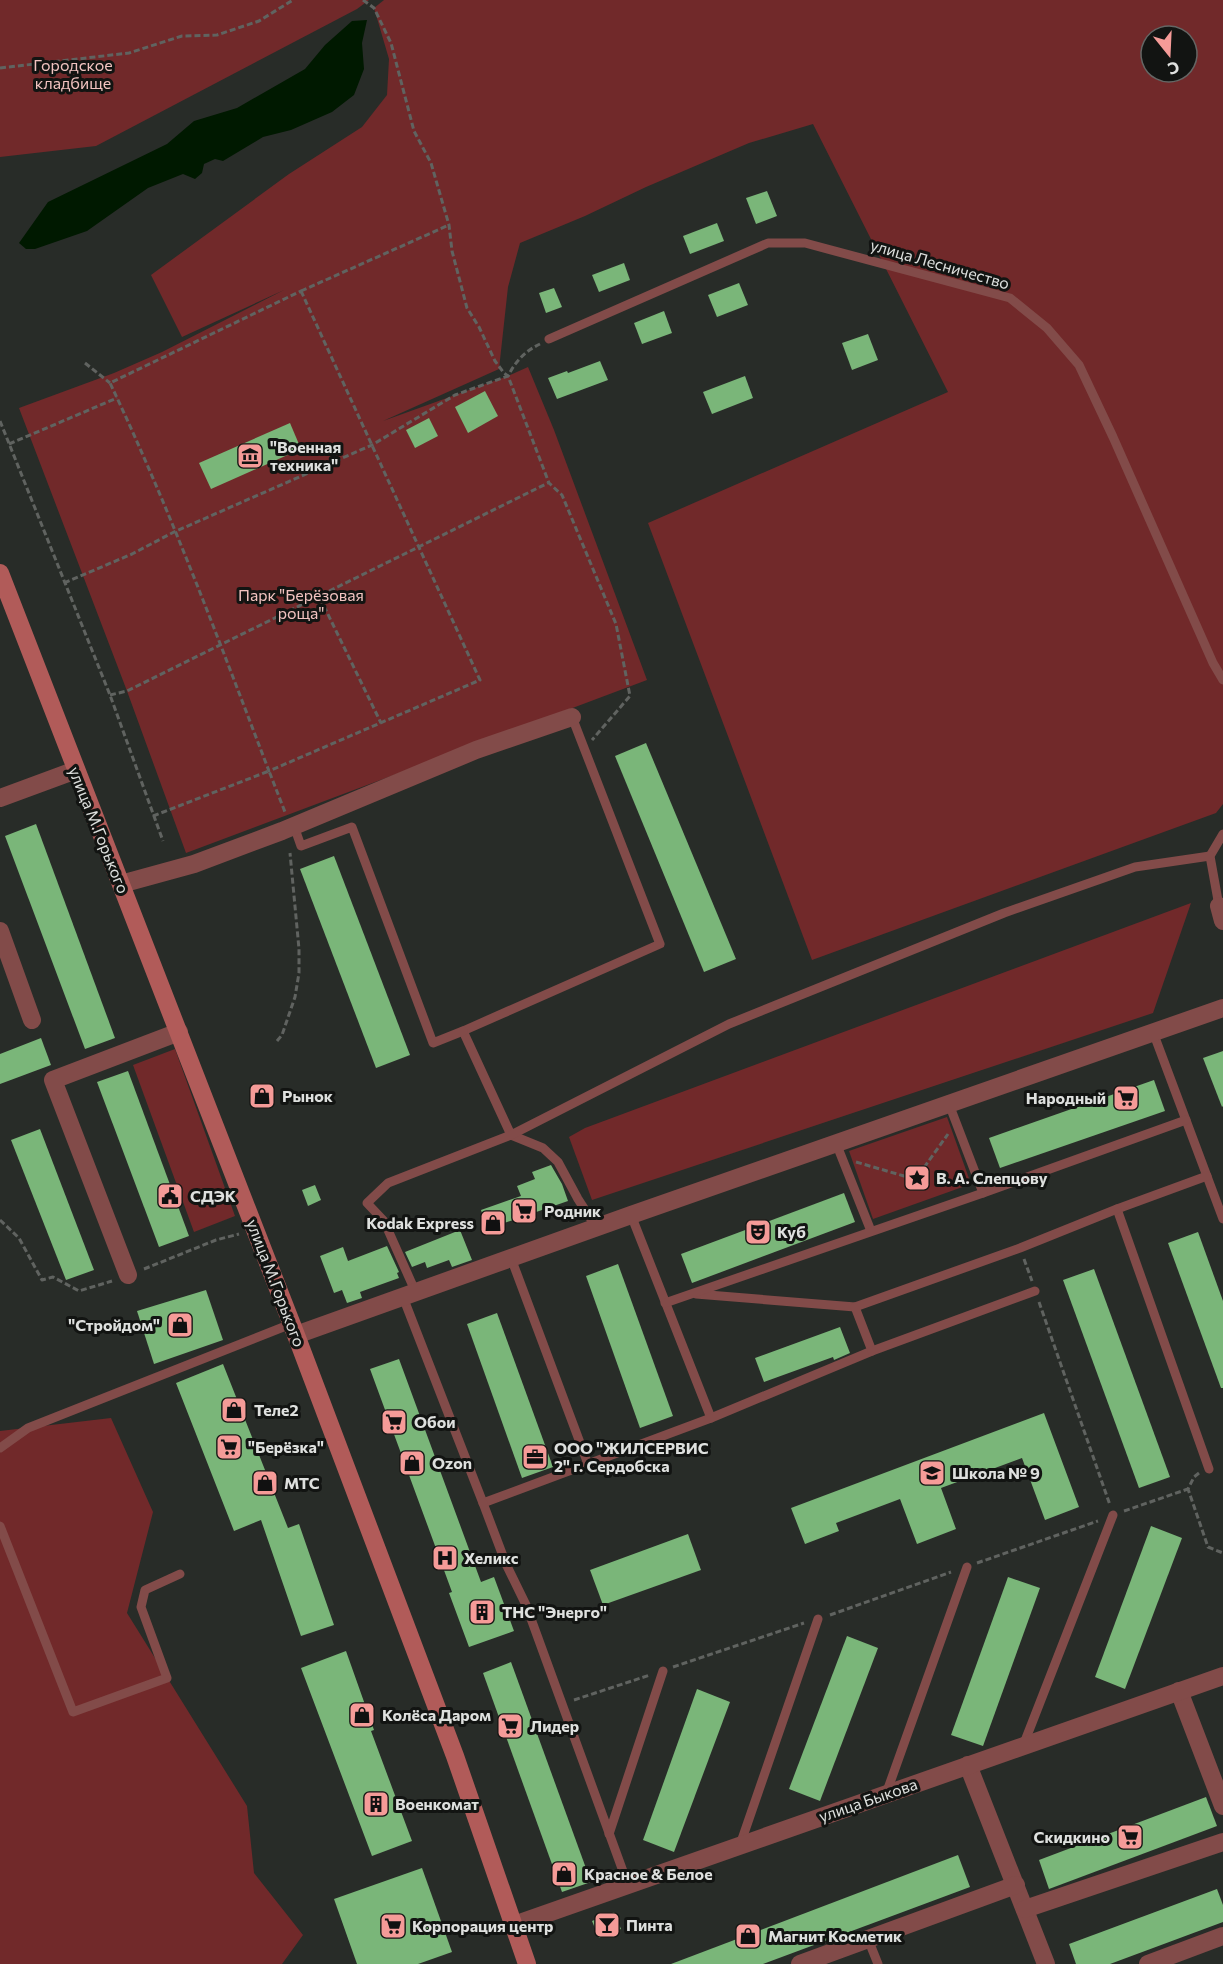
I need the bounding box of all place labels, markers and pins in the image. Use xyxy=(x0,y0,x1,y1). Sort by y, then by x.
place label: "Военная техника" xyxy=(270,437,341,474)
museum icon: "Военная техника" xyxy=(235,441,265,471)
shop icon: Рынок xyxy=(247,1081,277,1111)
supermarket icon: Народный xyxy=(1111,1083,1141,1113)
place label: Рынок xyxy=(282,1086,333,1105)
place label: Народный xyxy=(1026,1088,1106,1107)
place icon: В. А. Слепцову xyxy=(902,1163,932,1193)
place label: В. А. Слепцову xyxy=(936,1168,1048,1187)
public building icon: СДЭК xyxy=(155,1181,185,1211)
place label: СДЭК xyxy=(190,1186,236,1205)
supermarket icon: Родник xyxy=(509,1196,539,1226)
place label: Родник xyxy=(544,1201,601,1220)
shop icon: Kodak Express xyxy=(478,1208,508,1238)
place label: Kodak Express xyxy=(366,1213,474,1232)
theatre icon: Куб xyxy=(743,1217,773,1247)
place label: Куб xyxy=(777,1222,806,1241)
shop icon: "Стройдом" xyxy=(165,1310,195,1340)
place label: "Стройдом" xyxy=(68,1315,160,1334)
shop icon: Теле2 xyxy=(219,1395,249,1425)
place label: Теле2 xyxy=(254,1400,299,1419)
supermarket icon: Обои xyxy=(379,1407,409,1437)
place label: Обои xyxy=(414,1412,456,1431)
supermarket icon: "Берёзка" xyxy=(214,1432,244,1462)
place label: "Берёзка" xyxy=(248,1437,324,1456)
place label: ООО "ЖИЛСЕРВИС 2" г. Сердобска xyxy=(554,1438,709,1475)
office icon: ООО "ЖИЛСЕРВИС 2" г. Сердобска xyxy=(520,1442,550,1472)
shop icon: Ozon xyxy=(397,1448,427,1478)
place label: Ozon xyxy=(432,1453,472,1472)
school or university icon: Школа № 9 xyxy=(917,1458,947,1488)
place label: Школа № 9 xyxy=(952,1463,1040,1482)
shop icon: МТС xyxy=(250,1468,280,1498)
place label: МТС xyxy=(284,1473,320,1492)
hospital icon: Хеликс xyxy=(430,1543,460,1573)
place label: Хеликс xyxy=(464,1548,519,1567)
building icon: ТНС "Энерго" xyxy=(467,1597,497,1627)
place label: ТНС "Энерго" xyxy=(502,1602,607,1621)
shop icon: Колёса Даром xyxy=(347,1700,377,1730)
place label: Колёса Даром xyxy=(382,1705,491,1724)
supermarket icon: Лидер xyxy=(495,1711,525,1741)
place label: Лидер xyxy=(530,1716,579,1735)
building icon: Военкомат xyxy=(361,1789,391,1819)
place label: Военкомат xyxy=(395,1794,479,1813)
supermarket icon: Скидкино xyxy=(1115,1822,1145,1852)
place label: Скидкино xyxy=(1033,1827,1110,1846)
shop icon: Красное & Белое xyxy=(549,1859,579,1889)
place label: Красное & Белое xyxy=(584,1864,713,1883)
bar icon: Пинта xyxy=(592,1910,622,1940)
supermarket icon: Корпорация центр xyxy=(378,1911,408,1941)
place label: Пинта xyxy=(626,1915,673,1934)
place label: Корпорация центр xyxy=(412,1916,554,1935)
shop icon: Магнит Косметик xyxy=(733,1921,763,1951)
place label: Магнит Косметик xyxy=(768,1926,902,1945)

